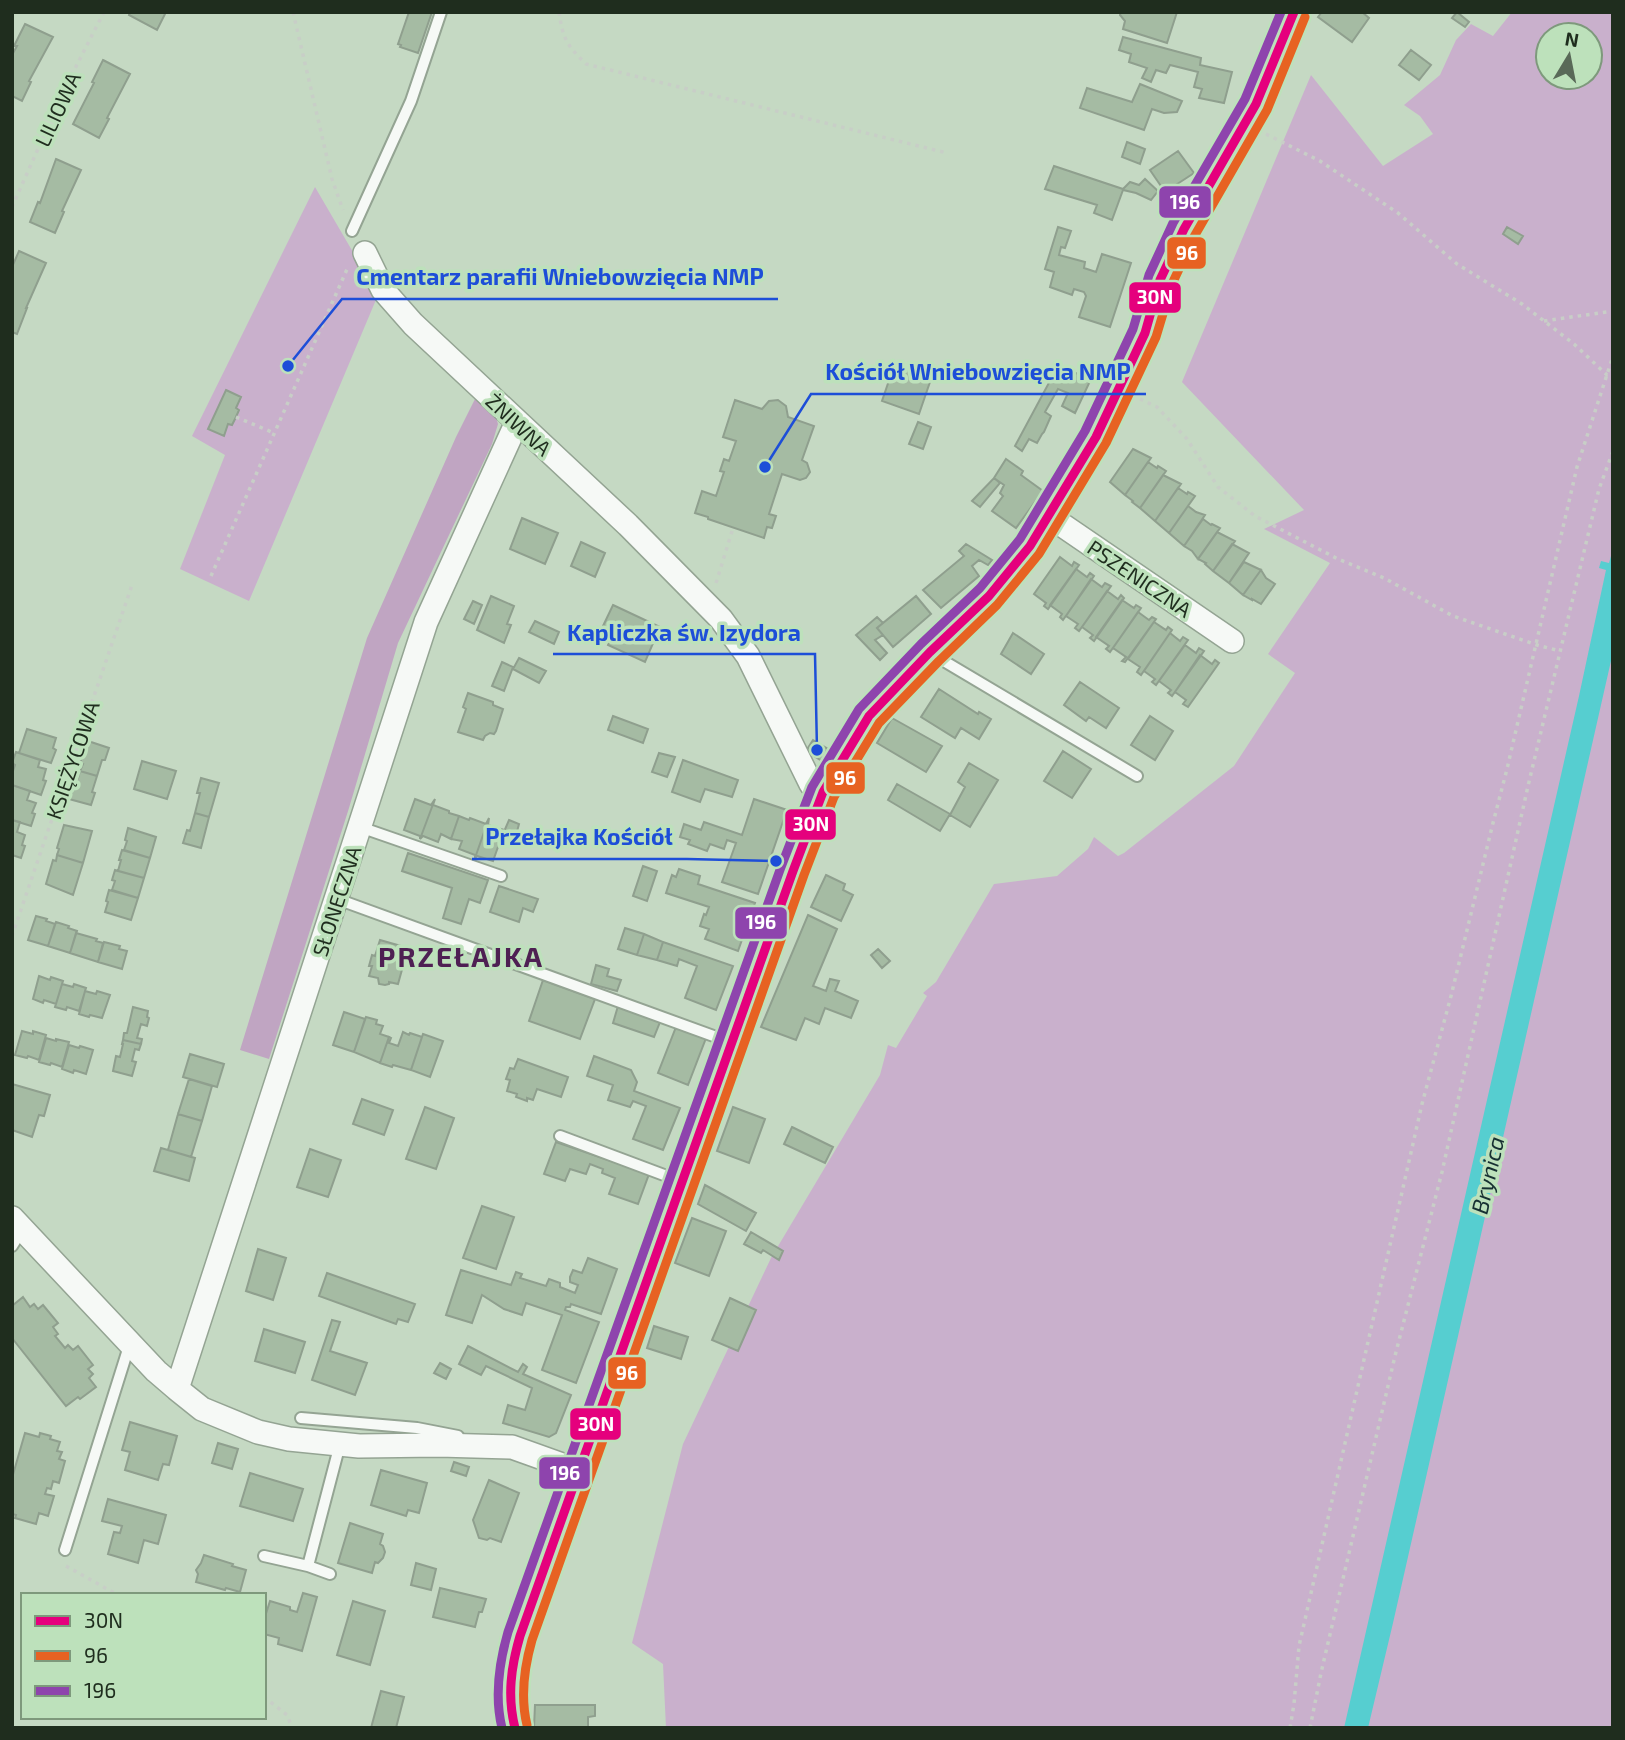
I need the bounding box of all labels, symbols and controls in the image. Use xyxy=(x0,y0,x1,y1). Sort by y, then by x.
north arrow xyxy=(1534,21,1604,91)
text: N xyxy=(1563,26,1581,51)
street label: LILIOWA xyxy=(29,68,85,150)
line badge: 196 xyxy=(1158,185,1212,219)
text: 196 xyxy=(1170,190,1200,213)
line badge: 96 xyxy=(1166,236,1207,270)
text: 96 xyxy=(1176,241,1198,264)
callout: Cmentarz parafii Wniebowzięcia NMP xyxy=(342,255,778,299)
text: Cmentarz parafii Wniebowzięcia NMP xyxy=(356,262,764,290)
line badge: 30N xyxy=(1128,281,1182,314)
text: 30N xyxy=(1137,285,1173,308)
callout: Kościół Wniebowzięcia NMP xyxy=(811,350,1146,394)
text: Kościół Wniebowzięcia NMP xyxy=(825,357,1131,385)
street label: ŻNIWNA xyxy=(481,388,557,460)
street label: PSZENICZNA xyxy=(1083,534,1197,622)
callout: Kapliczka św. Izydora xyxy=(553,610,815,654)
text: Kapliczka św. Izydora xyxy=(567,618,801,646)
street label: KSIĘŻYCOWA xyxy=(40,698,104,822)
line badge: 96 xyxy=(825,761,866,795)
text: 96 xyxy=(834,766,856,789)
line badge: 30N xyxy=(784,808,837,841)
text: 30N xyxy=(793,812,829,835)
callout: Przełajka Kościół xyxy=(472,815,687,859)
text: Przełajka Kościół xyxy=(485,822,674,850)
street label: SŁONECZNA xyxy=(306,843,366,959)
line badge: 196 xyxy=(734,906,788,940)
text: 196 xyxy=(746,910,776,933)
district label: PRZEŁAJKA xyxy=(378,939,544,973)
water label: Brynica xyxy=(1464,1133,1510,1217)
line badge: 96 xyxy=(607,1356,647,1390)
text: 96 xyxy=(616,1361,638,1384)
line badge: 30N xyxy=(569,1407,622,1441)
text: 30N xyxy=(578,1412,614,1435)
line badge: 196 xyxy=(538,1456,591,1490)
text: 196 xyxy=(550,1461,580,1484)
legend xyxy=(21,1593,266,1719)
text: 30N xyxy=(84,1607,123,1632)
text: 96 xyxy=(84,1642,108,1667)
text: 196 xyxy=(84,1677,116,1702)

